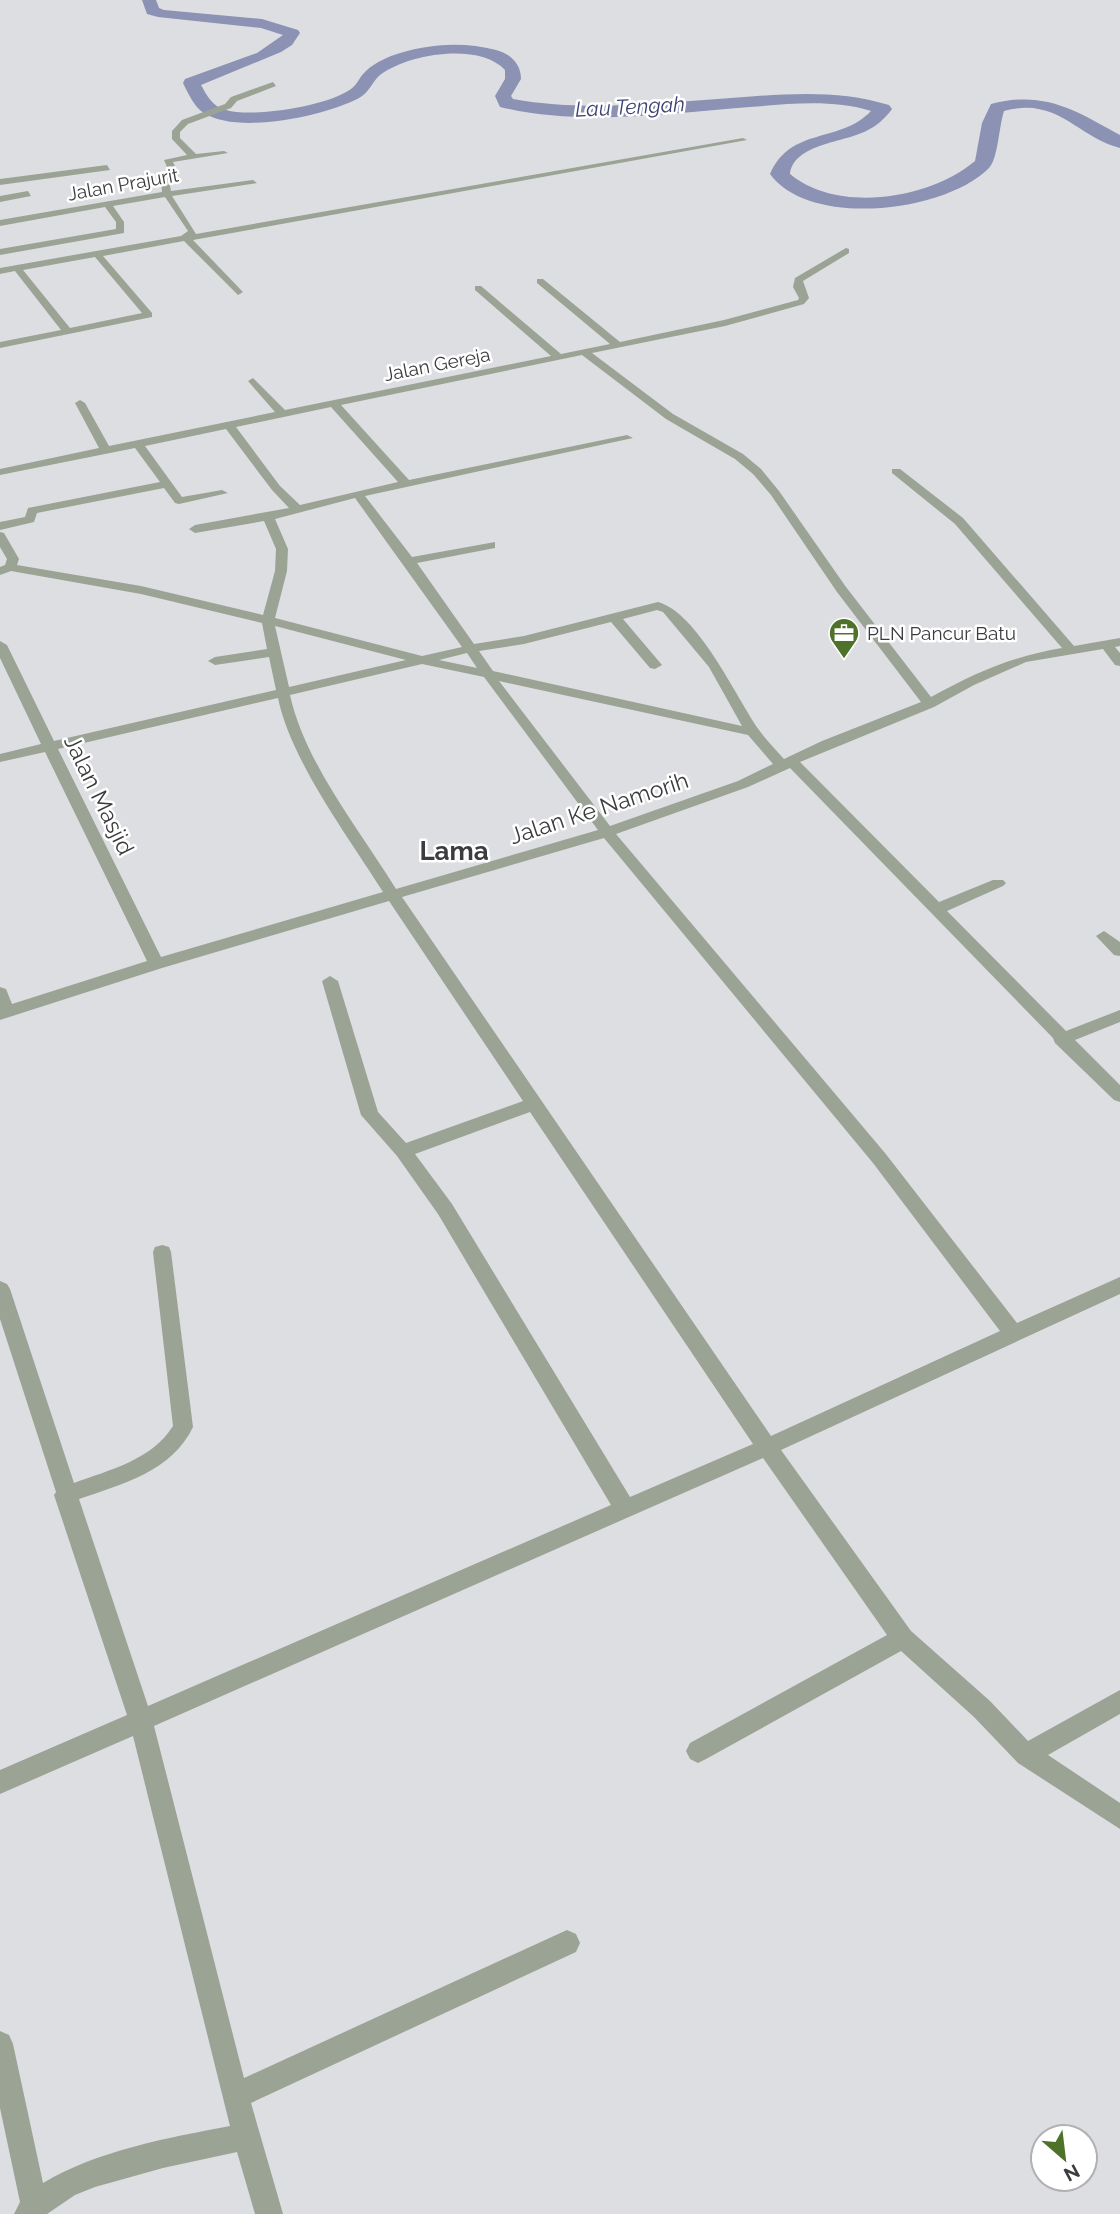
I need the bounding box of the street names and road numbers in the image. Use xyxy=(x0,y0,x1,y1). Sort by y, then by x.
street label: Jalan Prajurit xyxy=(66,163,181,205)
street label: Jalan Gereja xyxy=(382,343,492,385)
street label: Jalan Masjid xyxy=(59,731,140,859)
street label: Jalan Ke Namorih xyxy=(506,766,692,849)

